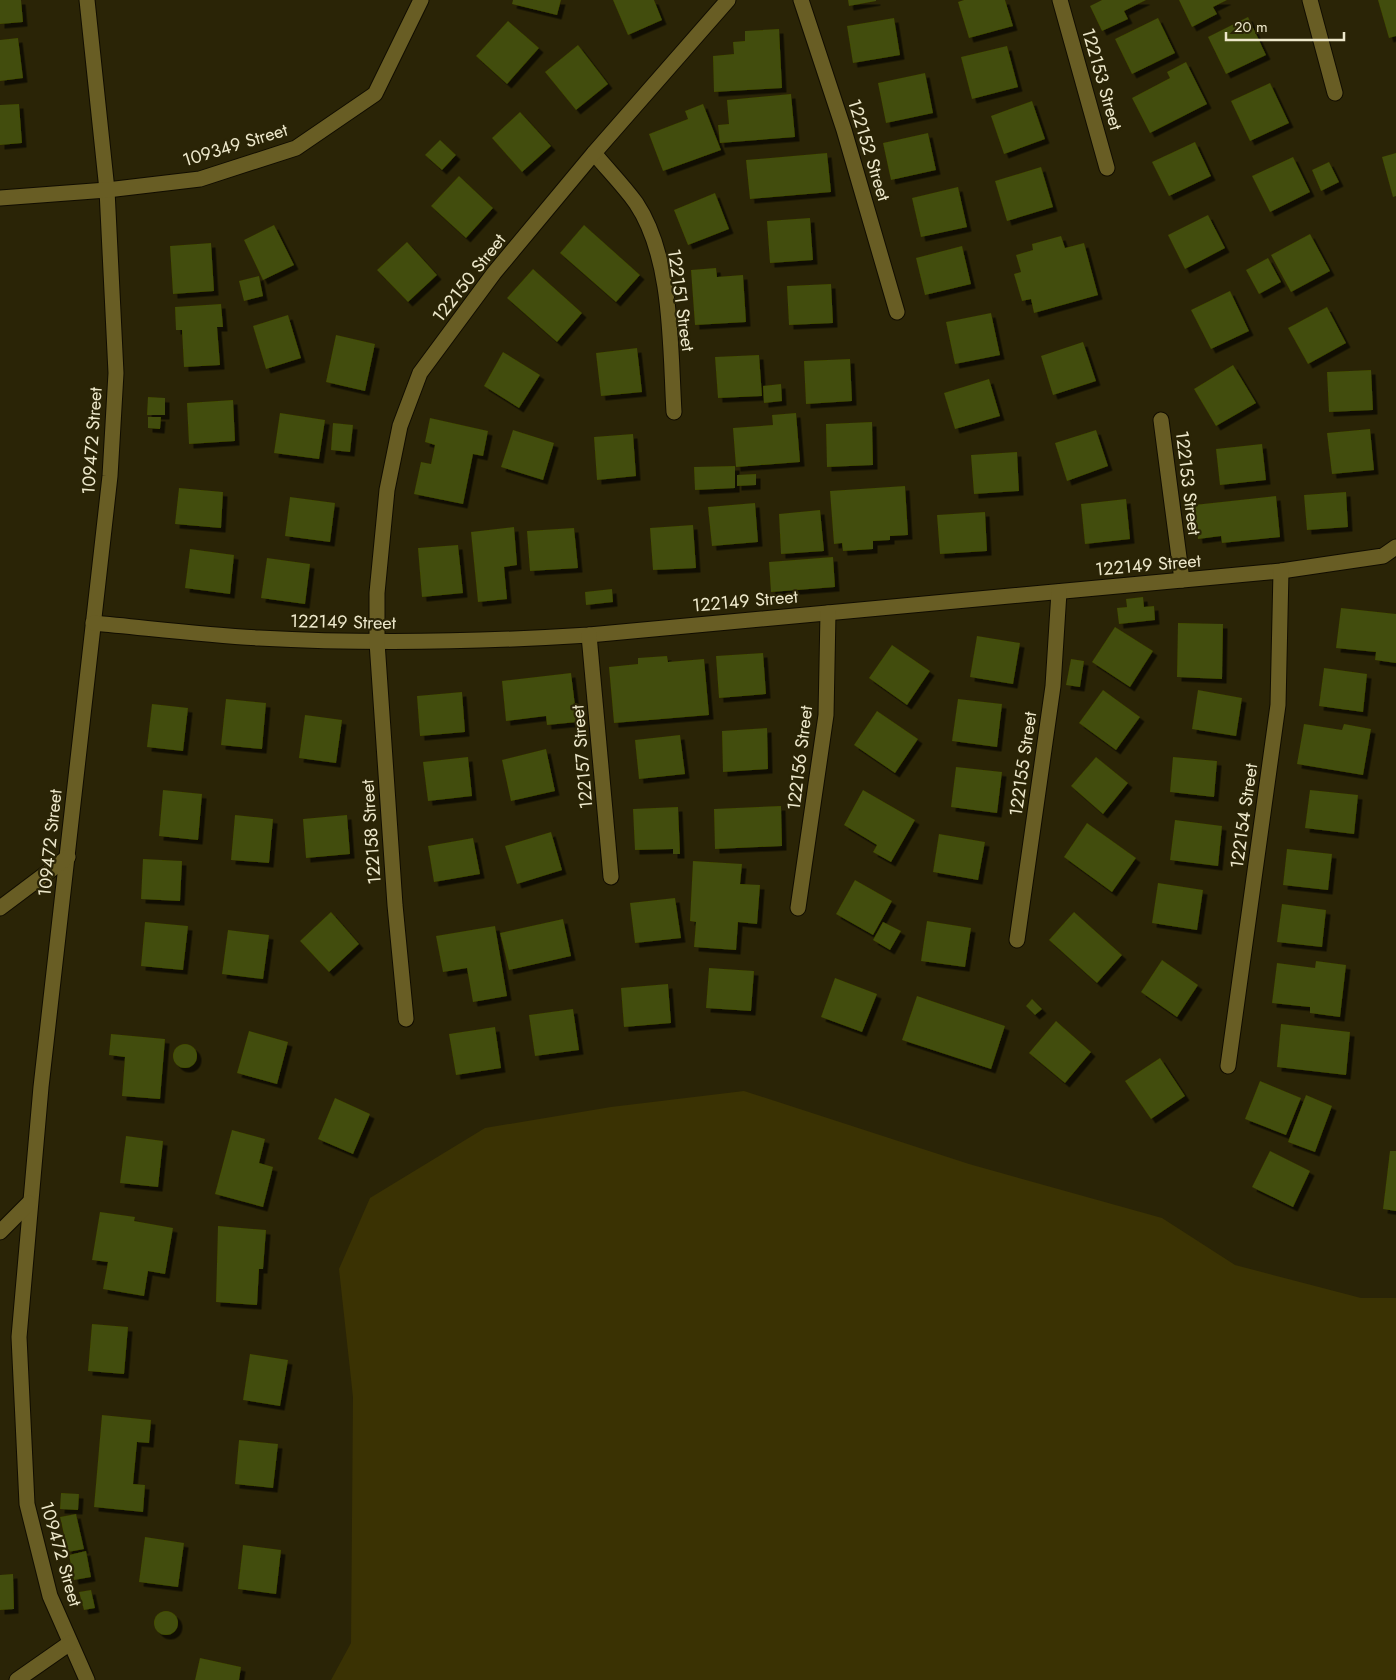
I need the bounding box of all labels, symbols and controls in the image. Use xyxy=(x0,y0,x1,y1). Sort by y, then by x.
scale bar xyxy=(1226,10,1344,42)
text: 20 m xyxy=(1234,16,1268,38)
street label: 122153 Street xyxy=(1075,25,1129,134)
street label: 122152 Street xyxy=(841,96,897,205)
street label: 109349 Street xyxy=(179,117,291,173)
street label: 122150 Street xyxy=(426,228,512,328)
street label: 122151 Street xyxy=(661,247,701,354)
street label: 109472 Street xyxy=(75,386,109,496)
street label: 122153 Street xyxy=(1169,429,1207,537)
street label: 122149 Street xyxy=(1094,547,1203,583)
street label: 122149 Street xyxy=(691,583,800,619)
street label: 122149 Street xyxy=(290,608,397,636)
street label: 122157 Street xyxy=(564,703,600,810)
street label: 122156 Street xyxy=(781,703,819,812)
street label: 122155 Street xyxy=(1003,709,1043,818)
street label: 122154 Street xyxy=(1224,761,1264,870)
street label: 122158 Street xyxy=(354,778,388,885)
street label: 109472 Street xyxy=(31,787,69,898)
street label: 109472 Street xyxy=(34,1499,89,1610)

